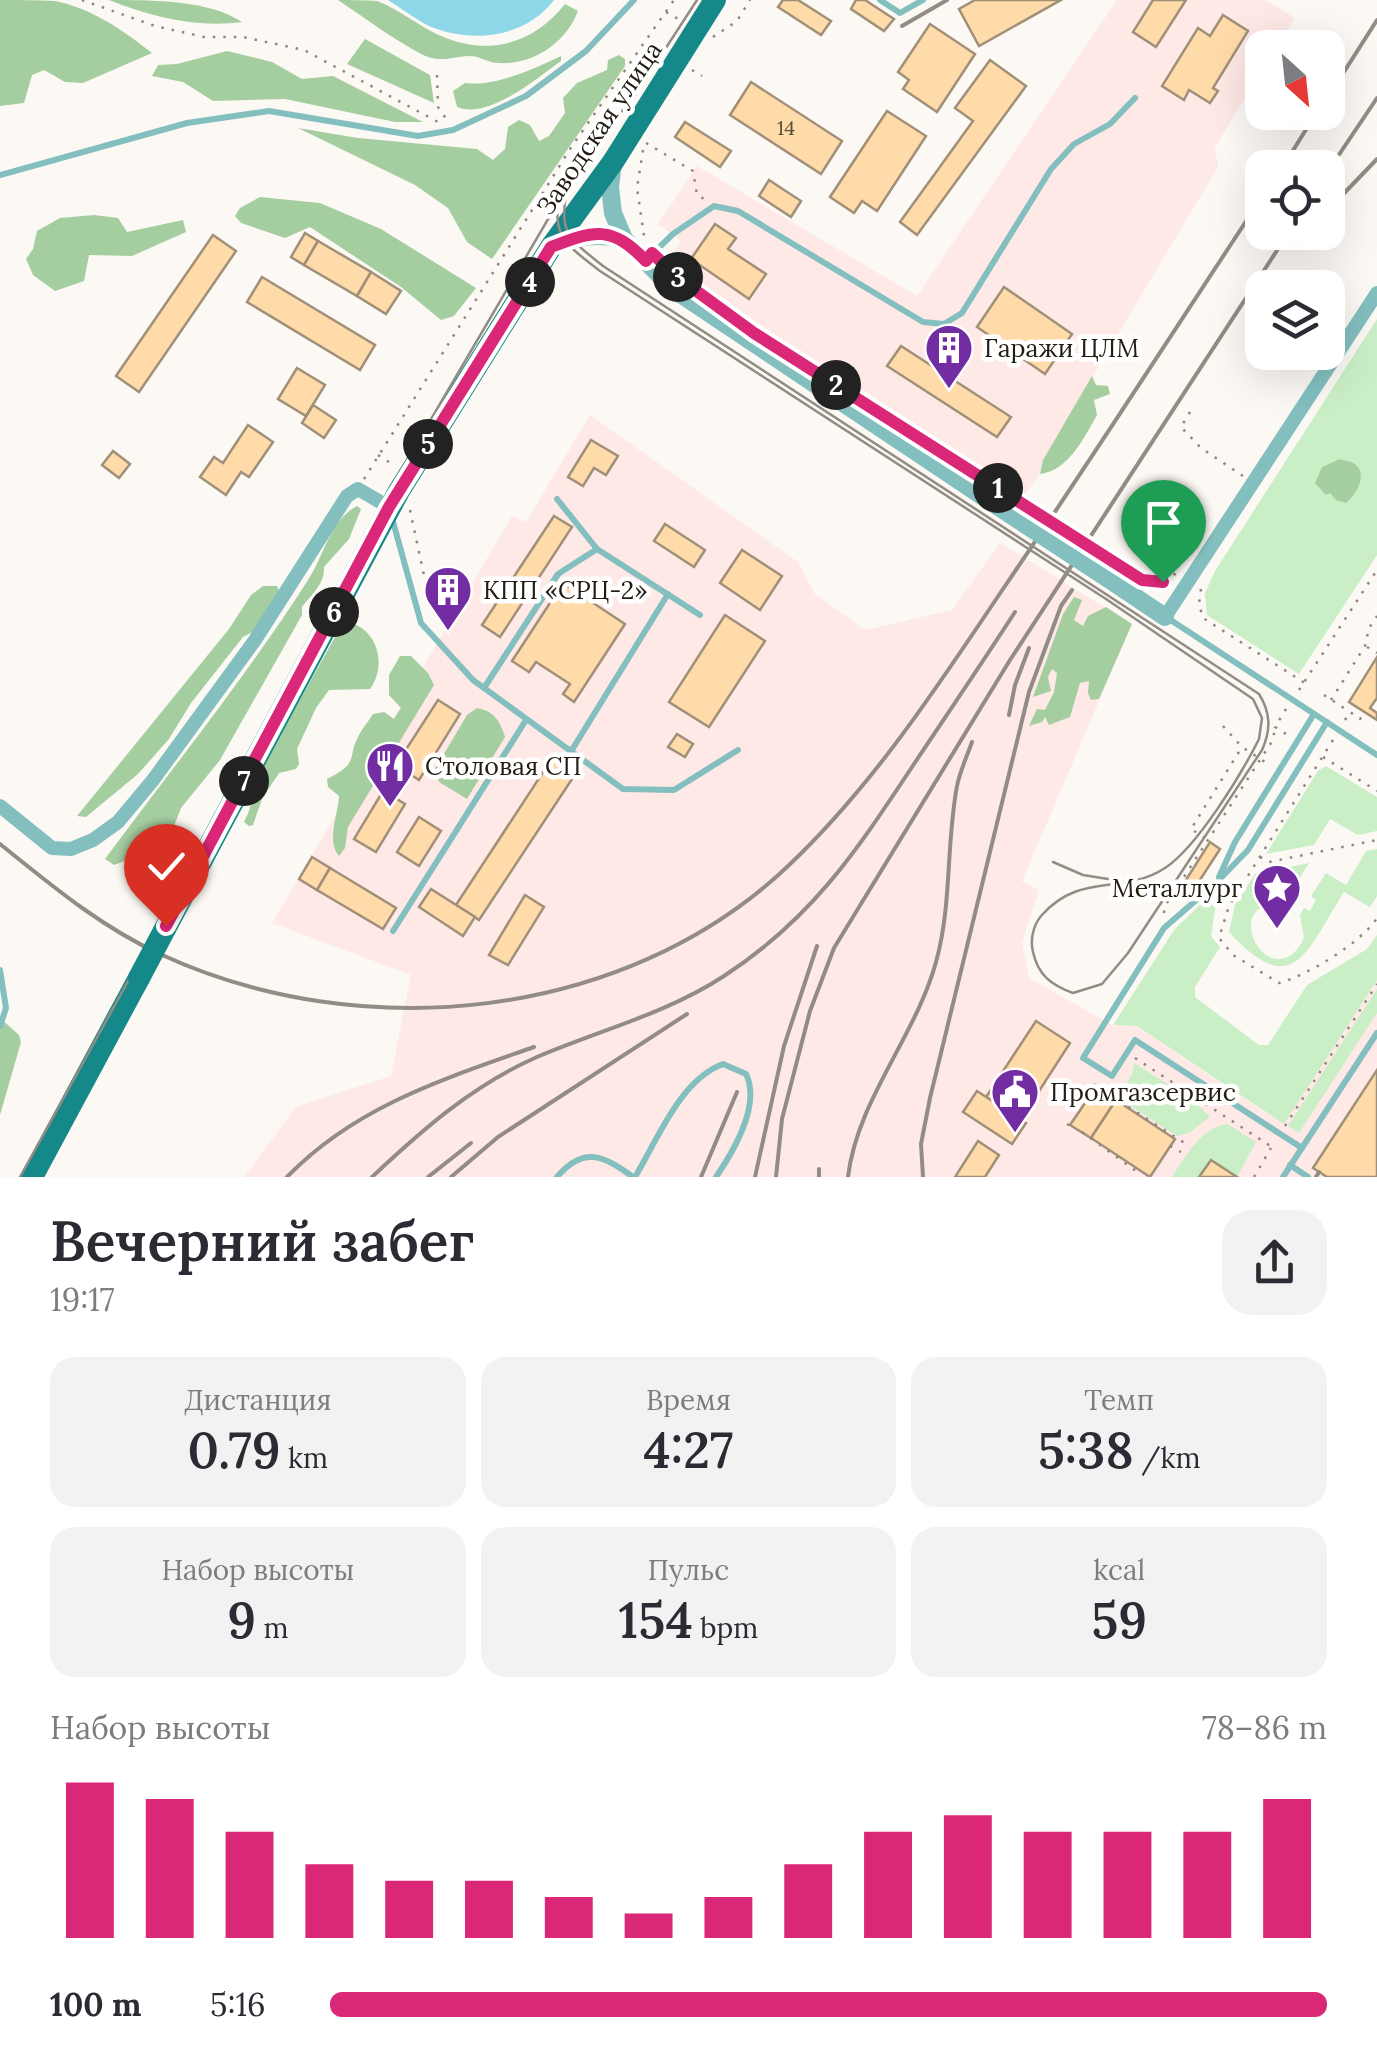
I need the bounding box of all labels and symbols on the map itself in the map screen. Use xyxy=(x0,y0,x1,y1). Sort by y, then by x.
north arrow xyxy=(1245,30,1345,130)
street label: Заводская улица xyxy=(529,35,669,221)
house number: 14 xyxy=(777,115,795,140)
pin: 3 xyxy=(653,252,703,302)
pin: 4 xyxy=(505,257,555,307)
building icon: Гаражи ЦЛМ xyxy=(923,322,975,390)
place label: Гаражи ЦЛМ xyxy=(984,332,1139,364)
pin: 2 xyxy=(811,360,861,410)
pin: 5 xyxy=(403,419,453,469)
pin: 1 xyxy=(973,463,1023,513)
pin xyxy=(1121,480,1206,583)
building icon: КПП «СРЦ-2» xyxy=(422,564,474,632)
place label: КПП «СРЦ-2» xyxy=(483,574,647,606)
pin: 6 xyxy=(309,587,359,637)
restaurant icon: Столовая СП xyxy=(364,740,416,808)
place label: Столовая СП xyxy=(425,750,582,782)
pin: 7 xyxy=(219,756,269,806)
pin xyxy=(124,824,209,927)
place icon: Металлург xyxy=(1251,862,1303,930)
place label: Металлург xyxy=(1112,872,1242,904)
public building icon: Промгазсервис xyxy=(989,1066,1041,1134)
place label: Промгазсервис xyxy=(1050,1076,1236,1108)

